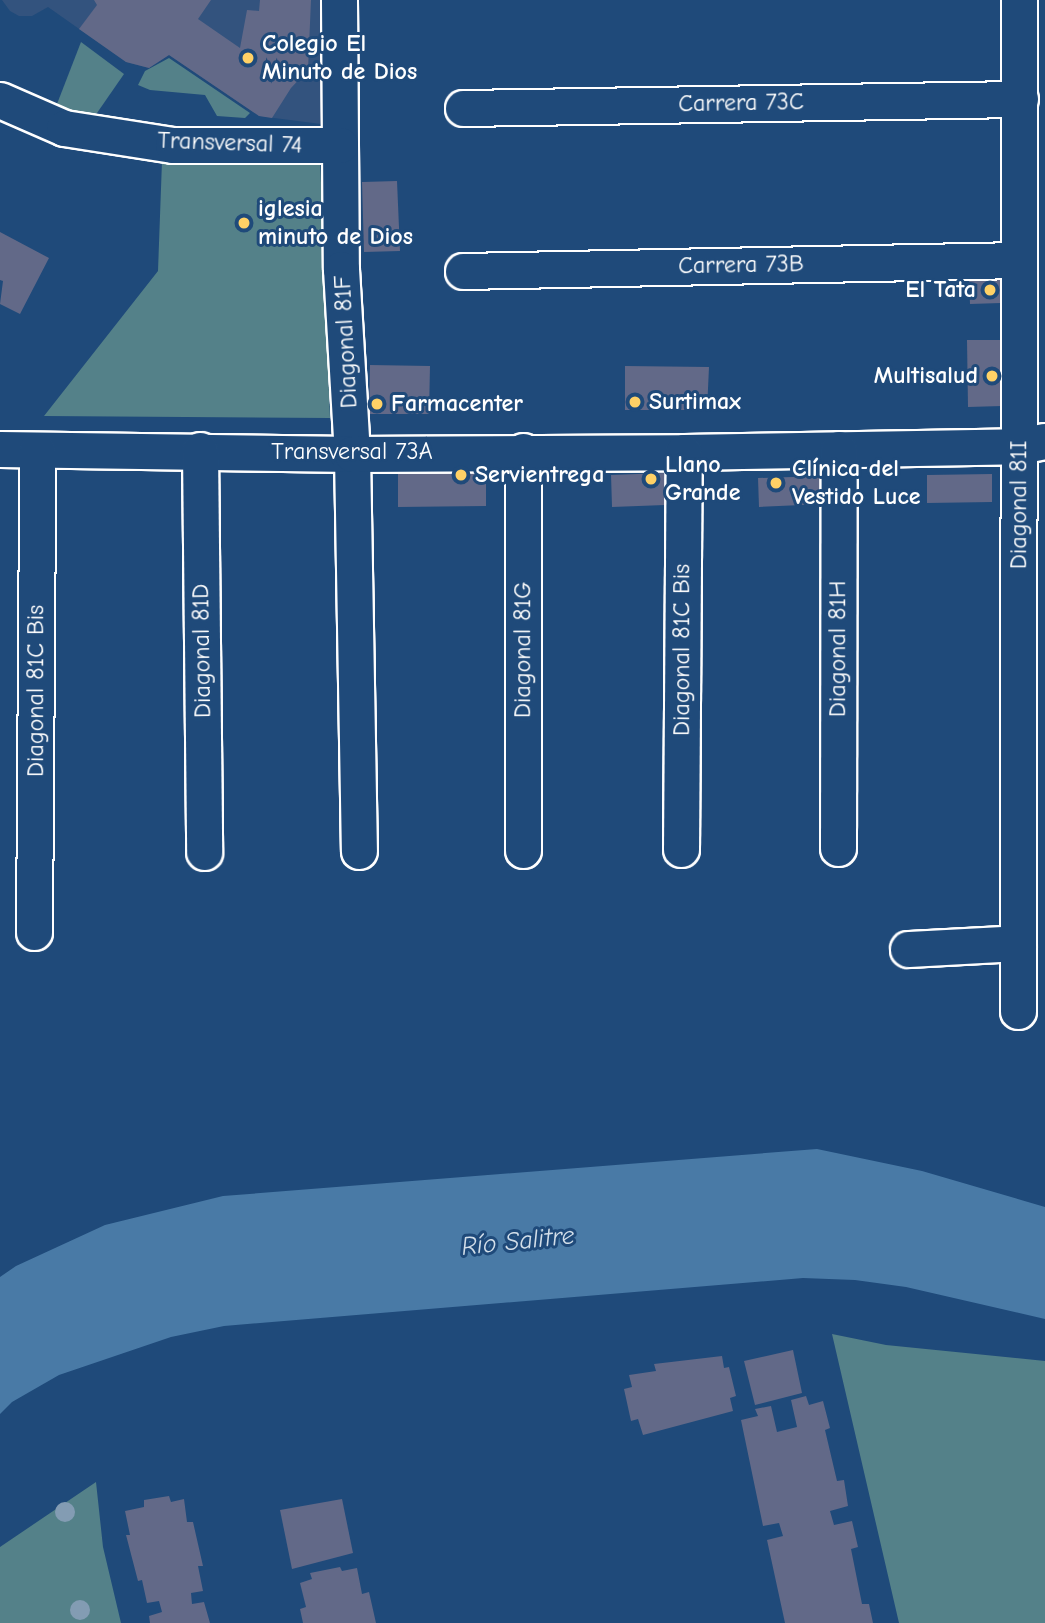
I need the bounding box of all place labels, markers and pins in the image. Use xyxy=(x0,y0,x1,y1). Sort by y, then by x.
place label: Colegio El Minuto de Dios xyxy=(262,30,417,86)
marker: Colegio El Minuto de Dios xyxy=(240,50,256,66)
place label: iglesia minuto de Dios xyxy=(258,195,413,251)
marker: iglesia minuto de Dios xyxy=(236,215,252,231)
place label: El Tata xyxy=(905,276,976,304)
marker: El Tata xyxy=(982,282,998,298)
place label: Multisalud xyxy=(874,362,978,390)
marker: Multisalud xyxy=(984,368,1000,384)
place label: Surtimax xyxy=(649,388,741,416)
place label: Farmacenter xyxy=(391,390,523,418)
marker: Surtimax xyxy=(627,394,643,410)
marker: Farmacenter xyxy=(369,396,385,412)
place label: Llano Grande xyxy=(665,451,740,507)
place label: Clínica del Vestido Luce xyxy=(792,455,920,511)
place label: Servientrega xyxy=(475,461,604,489)
marker: Servientrega xyxy=(453,467,469,483)
marker: Llano Grande xyxy=(643,471,659,487)
marker: Clínica del Vestido Luce xyxy=(766,473,786,493)

